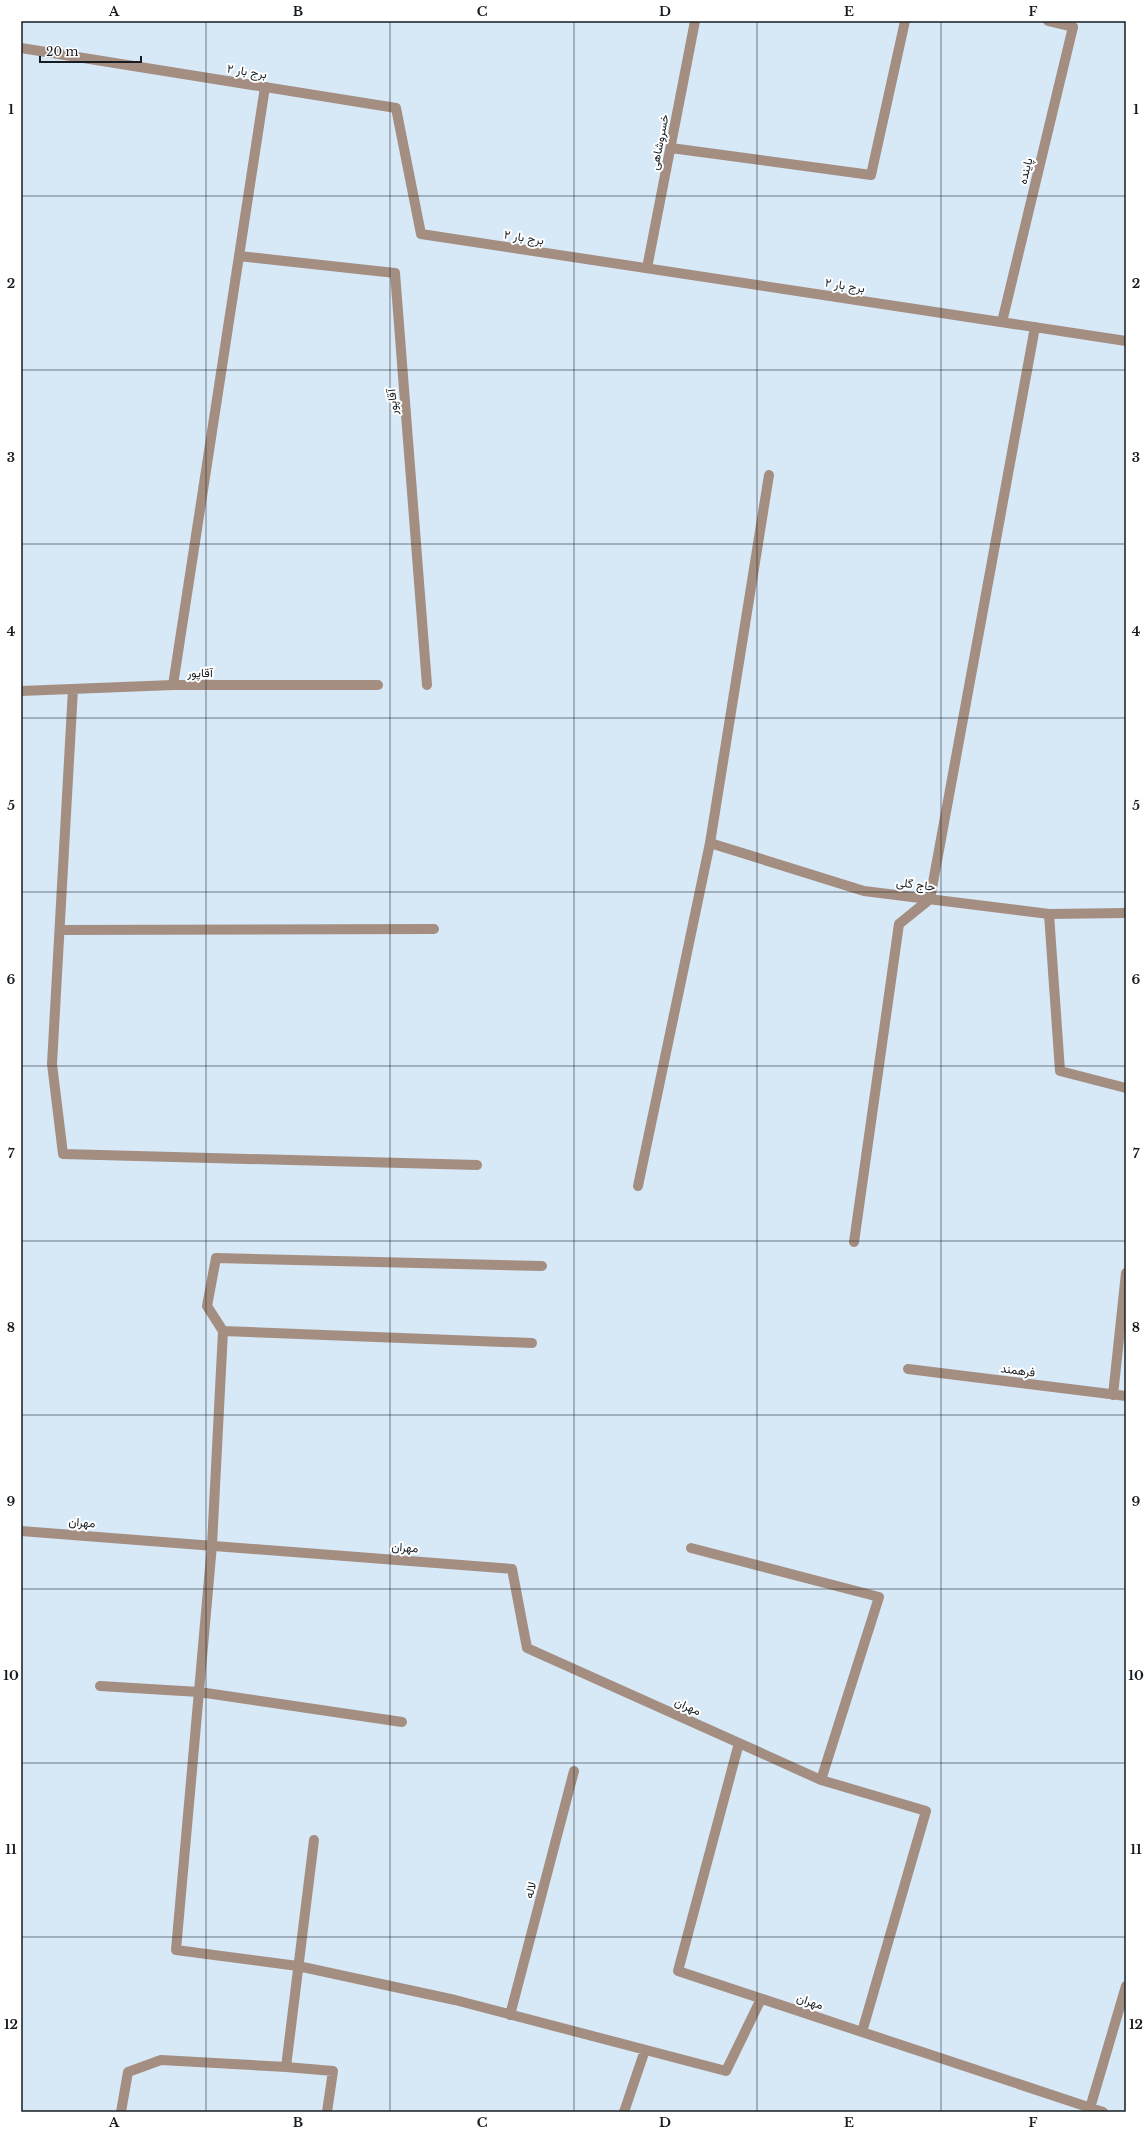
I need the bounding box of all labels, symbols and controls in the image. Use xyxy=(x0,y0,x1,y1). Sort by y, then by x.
text: A xyxy=(108,3,120,20)
text: B xyxy=(293,3,303,20)
text: C xyxy=(477,3,488,20)
text: D xyxy=(659,3,671,20)
text: E xyxy=(844,3,854,20)
text: F xyxy=(1029,3,1038,20)
scale bar xyxy=(40,38,141,64)
text: 20 m xyxy=(46,44,78,59)
street label: برج بار ۲ xyxy=(226,60,268,84)
text: 1 xyxy=(8,101,14,118)
text: 1 xyxy=(1133,101,1139,118)
street label: خسروشاهی xyxy=(646,113,673,171)
street label: پاینده xyxy=(1015,156,1037,186)
street label: برج بار ۲ xyxy=(503,226,545,250)
street label: برج بار ۲ xyxy=(824,274,866,298)
text: 2 xyxy=(7,275,15,292)
text: 2 xyxy=(1132,275,1140,292)
street label: آقاپور xyxy=(383,387,402,416)
text: 3 xyxy=(7,449,15,466)
text: 3 xyxy=(1132,449,1140,466)
text: 4 xyxy=(7,623,16,640)
text: 4 xyxy=(1132,623,1141,640)
street label: آقاپور xyxy=(186,665,214,681)
text: 5 xyxy=(7,797,15,814)
text: 5 xyxy=(1132,797,1140,814)
street label: حاج گلی xyxy=(895,874,937,896)
text: 6 xyxy=(7,971,16,988)
text: 6 xyxy=(1132,971,1141,988)
text: 7 xyxy=(8,1145,15,1162)
text: 7 xyxy=(1133,1145,1140,1162)
text: 8 xyxy=(7,1319,15,1336)
text: 8 xyxy=(1132,1319,1140,1336)
street label: فرهمند xyxy=(1000,1360,1036,1381)
text: 9 xyxy=(7,1493,16,1510)
text: 9 xyxy=(1132,1493,1141,1510)
street label: مهران xyxy=(68,1514,96,1531)
street label: مهران xyxy=(391,1539,419,1556)
text: 10 xyxy=(3,1667,19,1684)
text: 10 xyxy=(1128,1667,1144,1684)
street label: مهران xyxy=(672,1694,703,1719)
text: 11 xyxy=(5,1841,17,1858)
text: 11 xyxy=(1130,1841,1142,1858)
street label: لاله xyxy=(521,1880,539,1900)
street label: مهران xyxy=(794,1990,825,2013)
text: 12 xyxy=(4,2016,18,2033)
text: 12 xyxy=(1129,2016,1143,2033)
text: A xyxy=(108,2114,120,2131)
text: B xyxy=(293,2114,303,2131)
text: C xyxy=(477,2114,488,2131)
text: D xyxy=(659,2114,671,2131)
text: E xyxy=(844,2114,854,2131)
text: F xyxy=(1029,2114,1038,2131)

